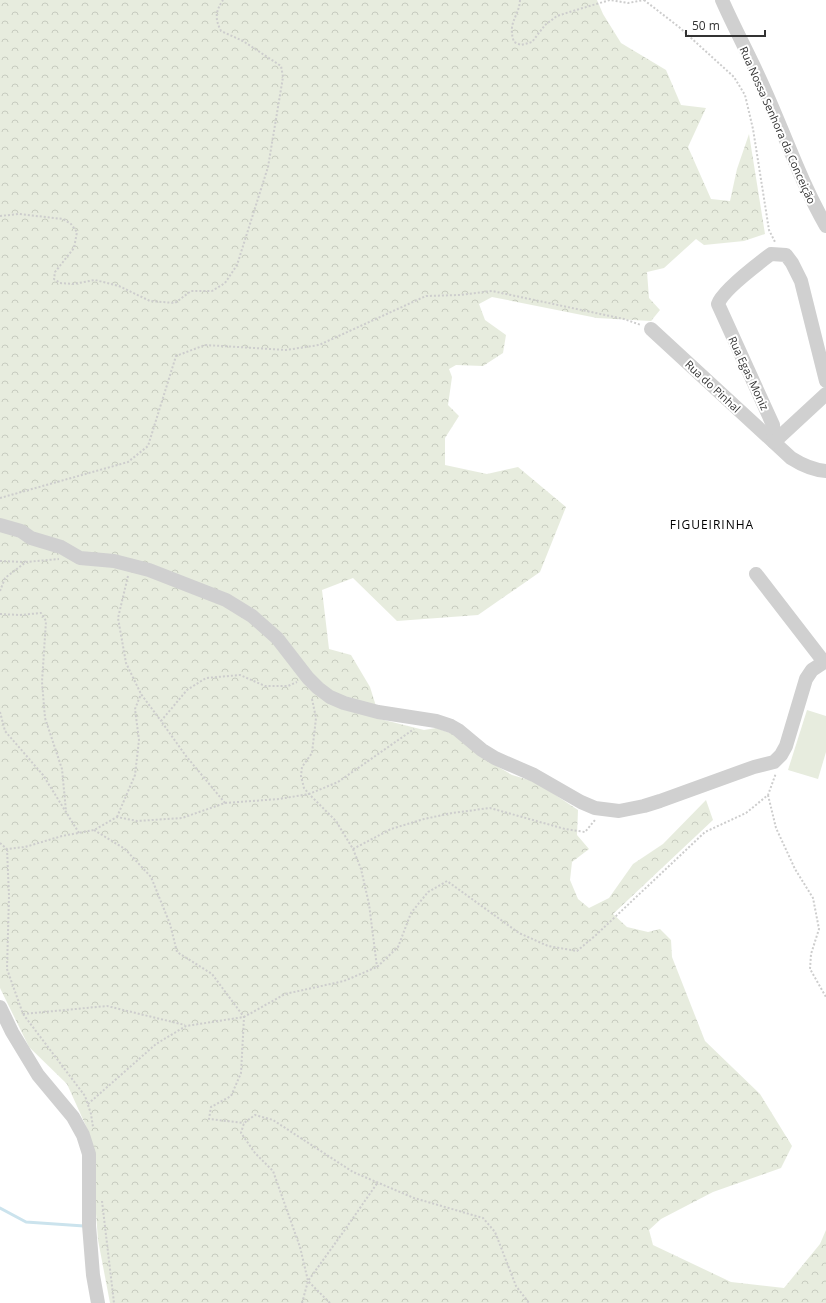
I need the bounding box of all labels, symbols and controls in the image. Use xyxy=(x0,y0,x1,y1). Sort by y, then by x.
scale bar xyxy=(686,12,765,38)
text: 50 m xyxy=(692,17,720,34)
street label: Rua Nossa Senhora da Conceição xyxy=(736,44,820,206)
street label: Rua Egas Moniz xyxy=(725,334,773,412)
street label: Rua do Pinhal xyxy=(682,356,744,416)
district label: FIGUEIRINHA xyxy=(670,516,754,533)

